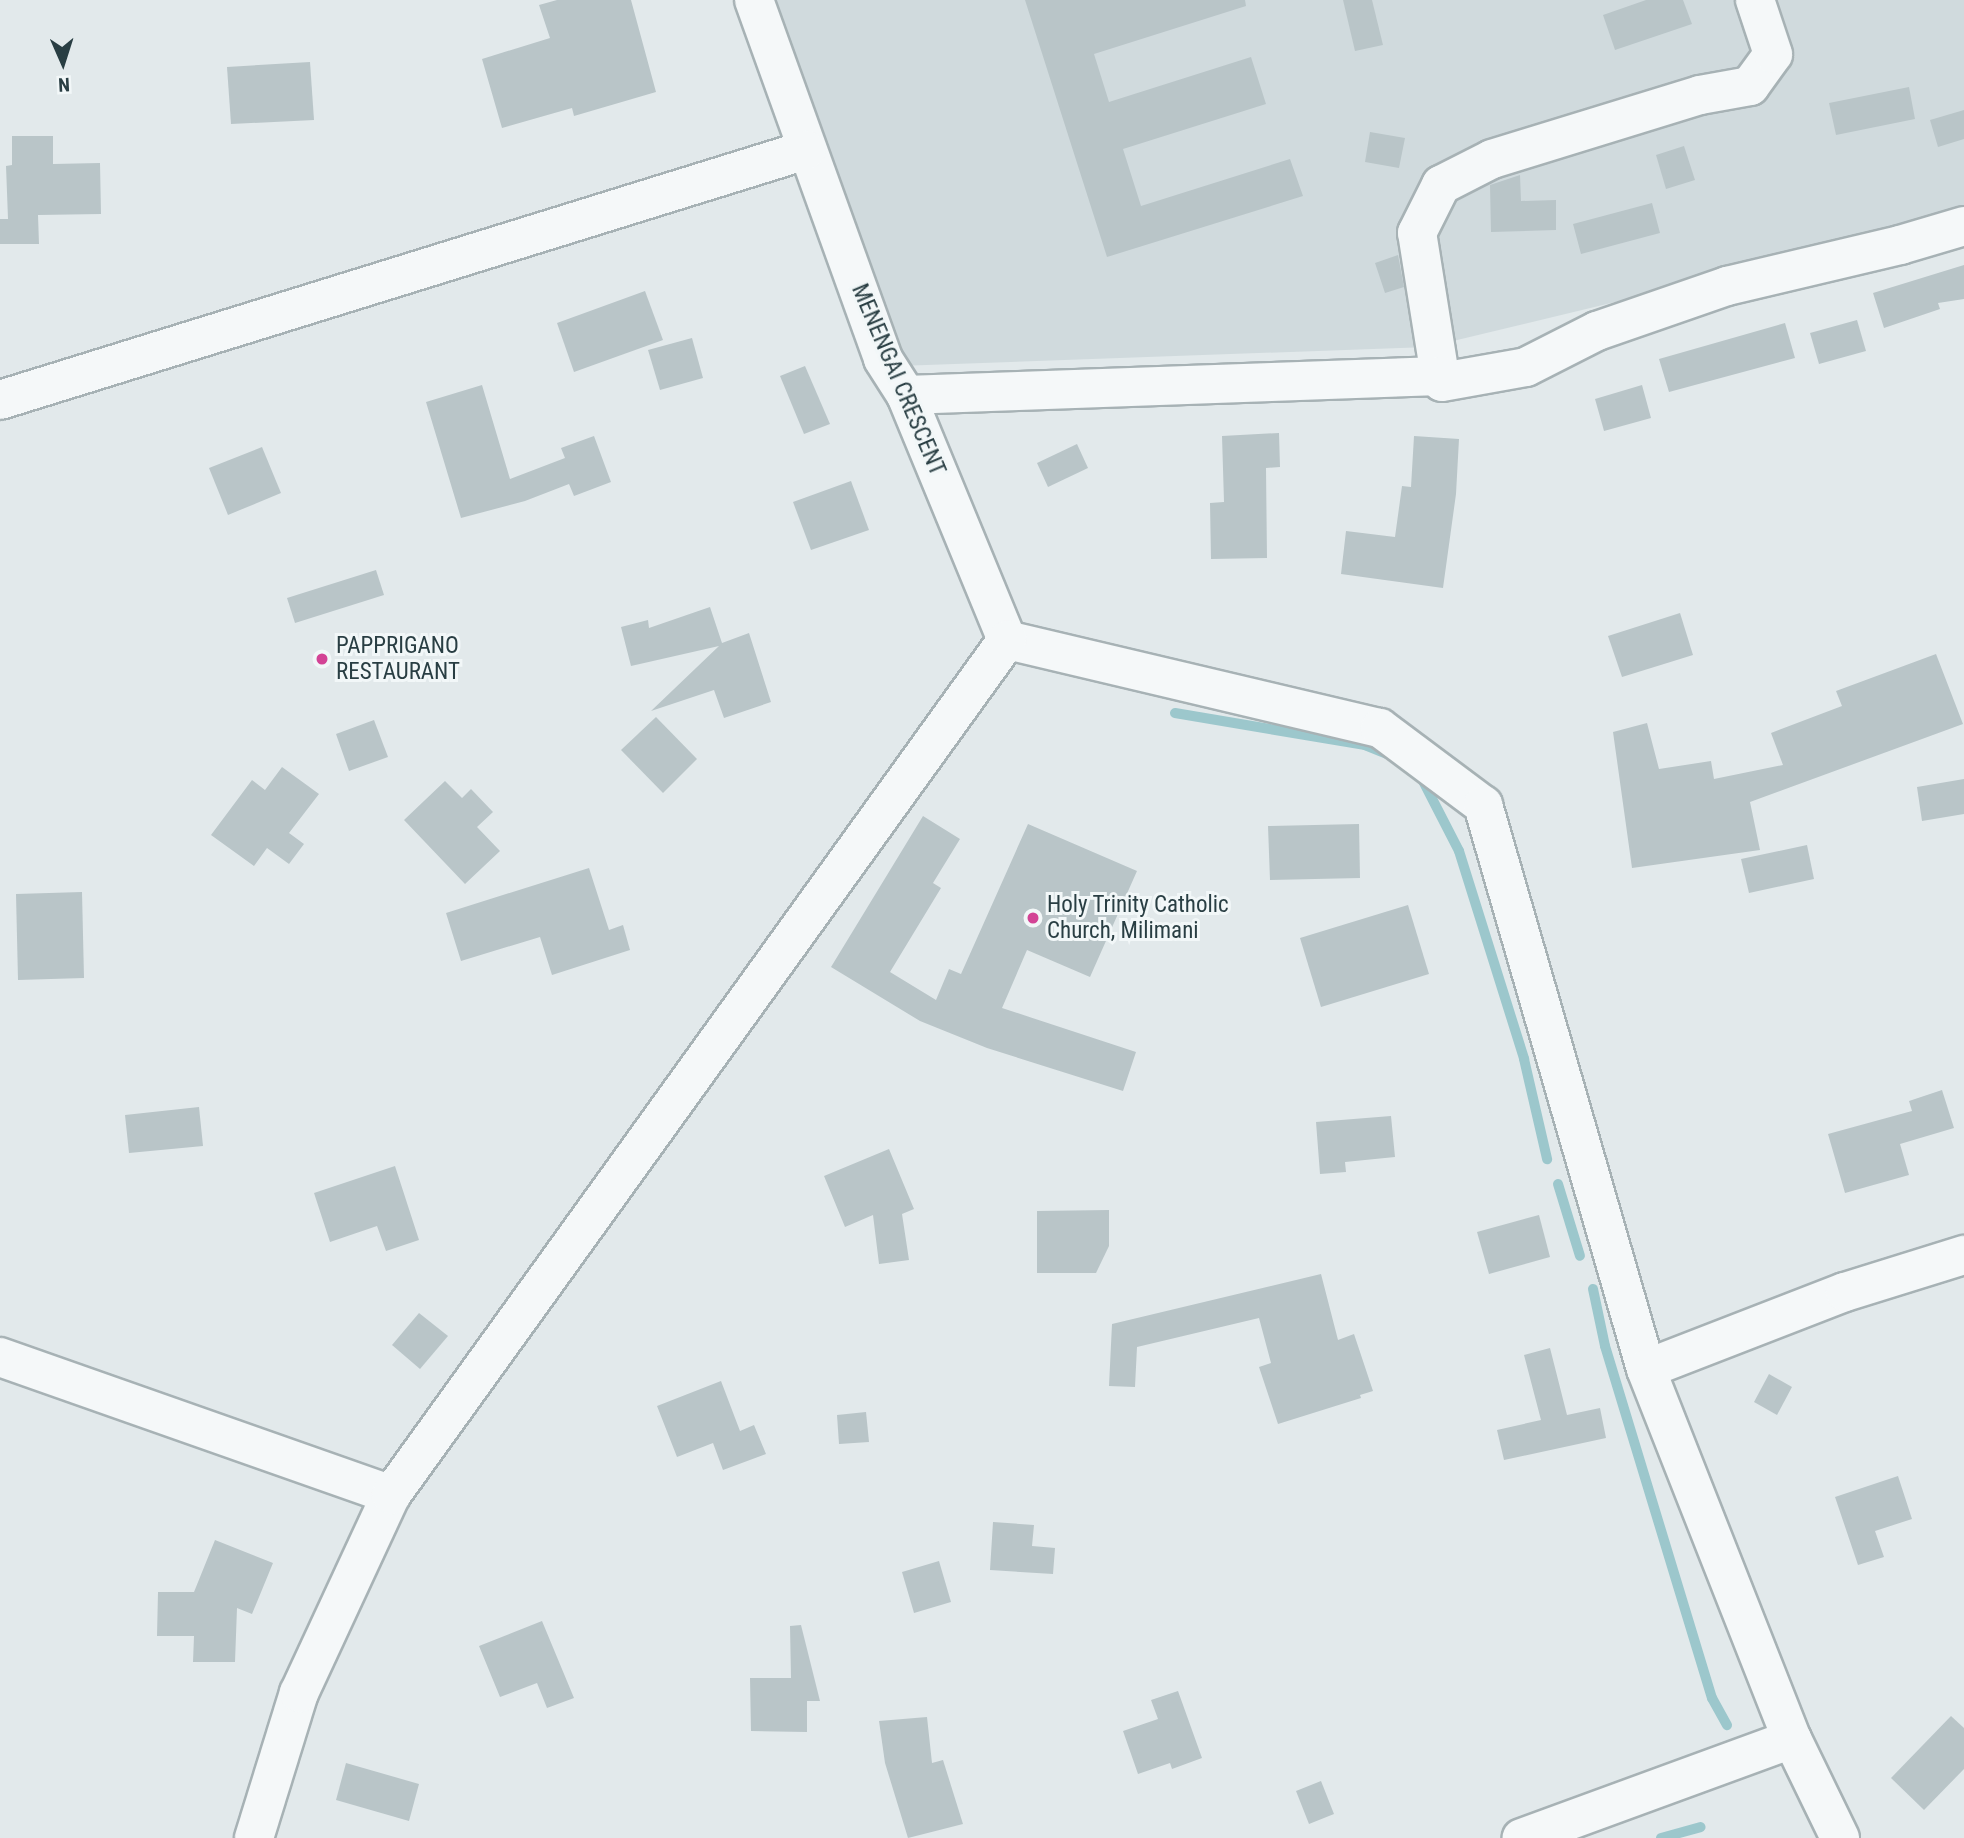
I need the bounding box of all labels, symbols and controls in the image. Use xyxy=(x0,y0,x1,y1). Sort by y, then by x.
north arrow xyxy=(28,28,98,98)
text: N xyxy=(58,73,71,96)
street label: MENENGAI CRESCENT xyxy=(845,280,951,480)
place label: PAPPRIGANO RESTAURANT xyxy=(336,632,460,686)
marker: PAPPRIGANO RESTAURANT xyxy=(314,651,330,667)
place label: Holy Trinity Catholic Church, Milimani xyxy=(1047,891,1229,945)
marker: Holy Trinity Catholic Church, Milimani xyxy=(1025,910,1041,926)

